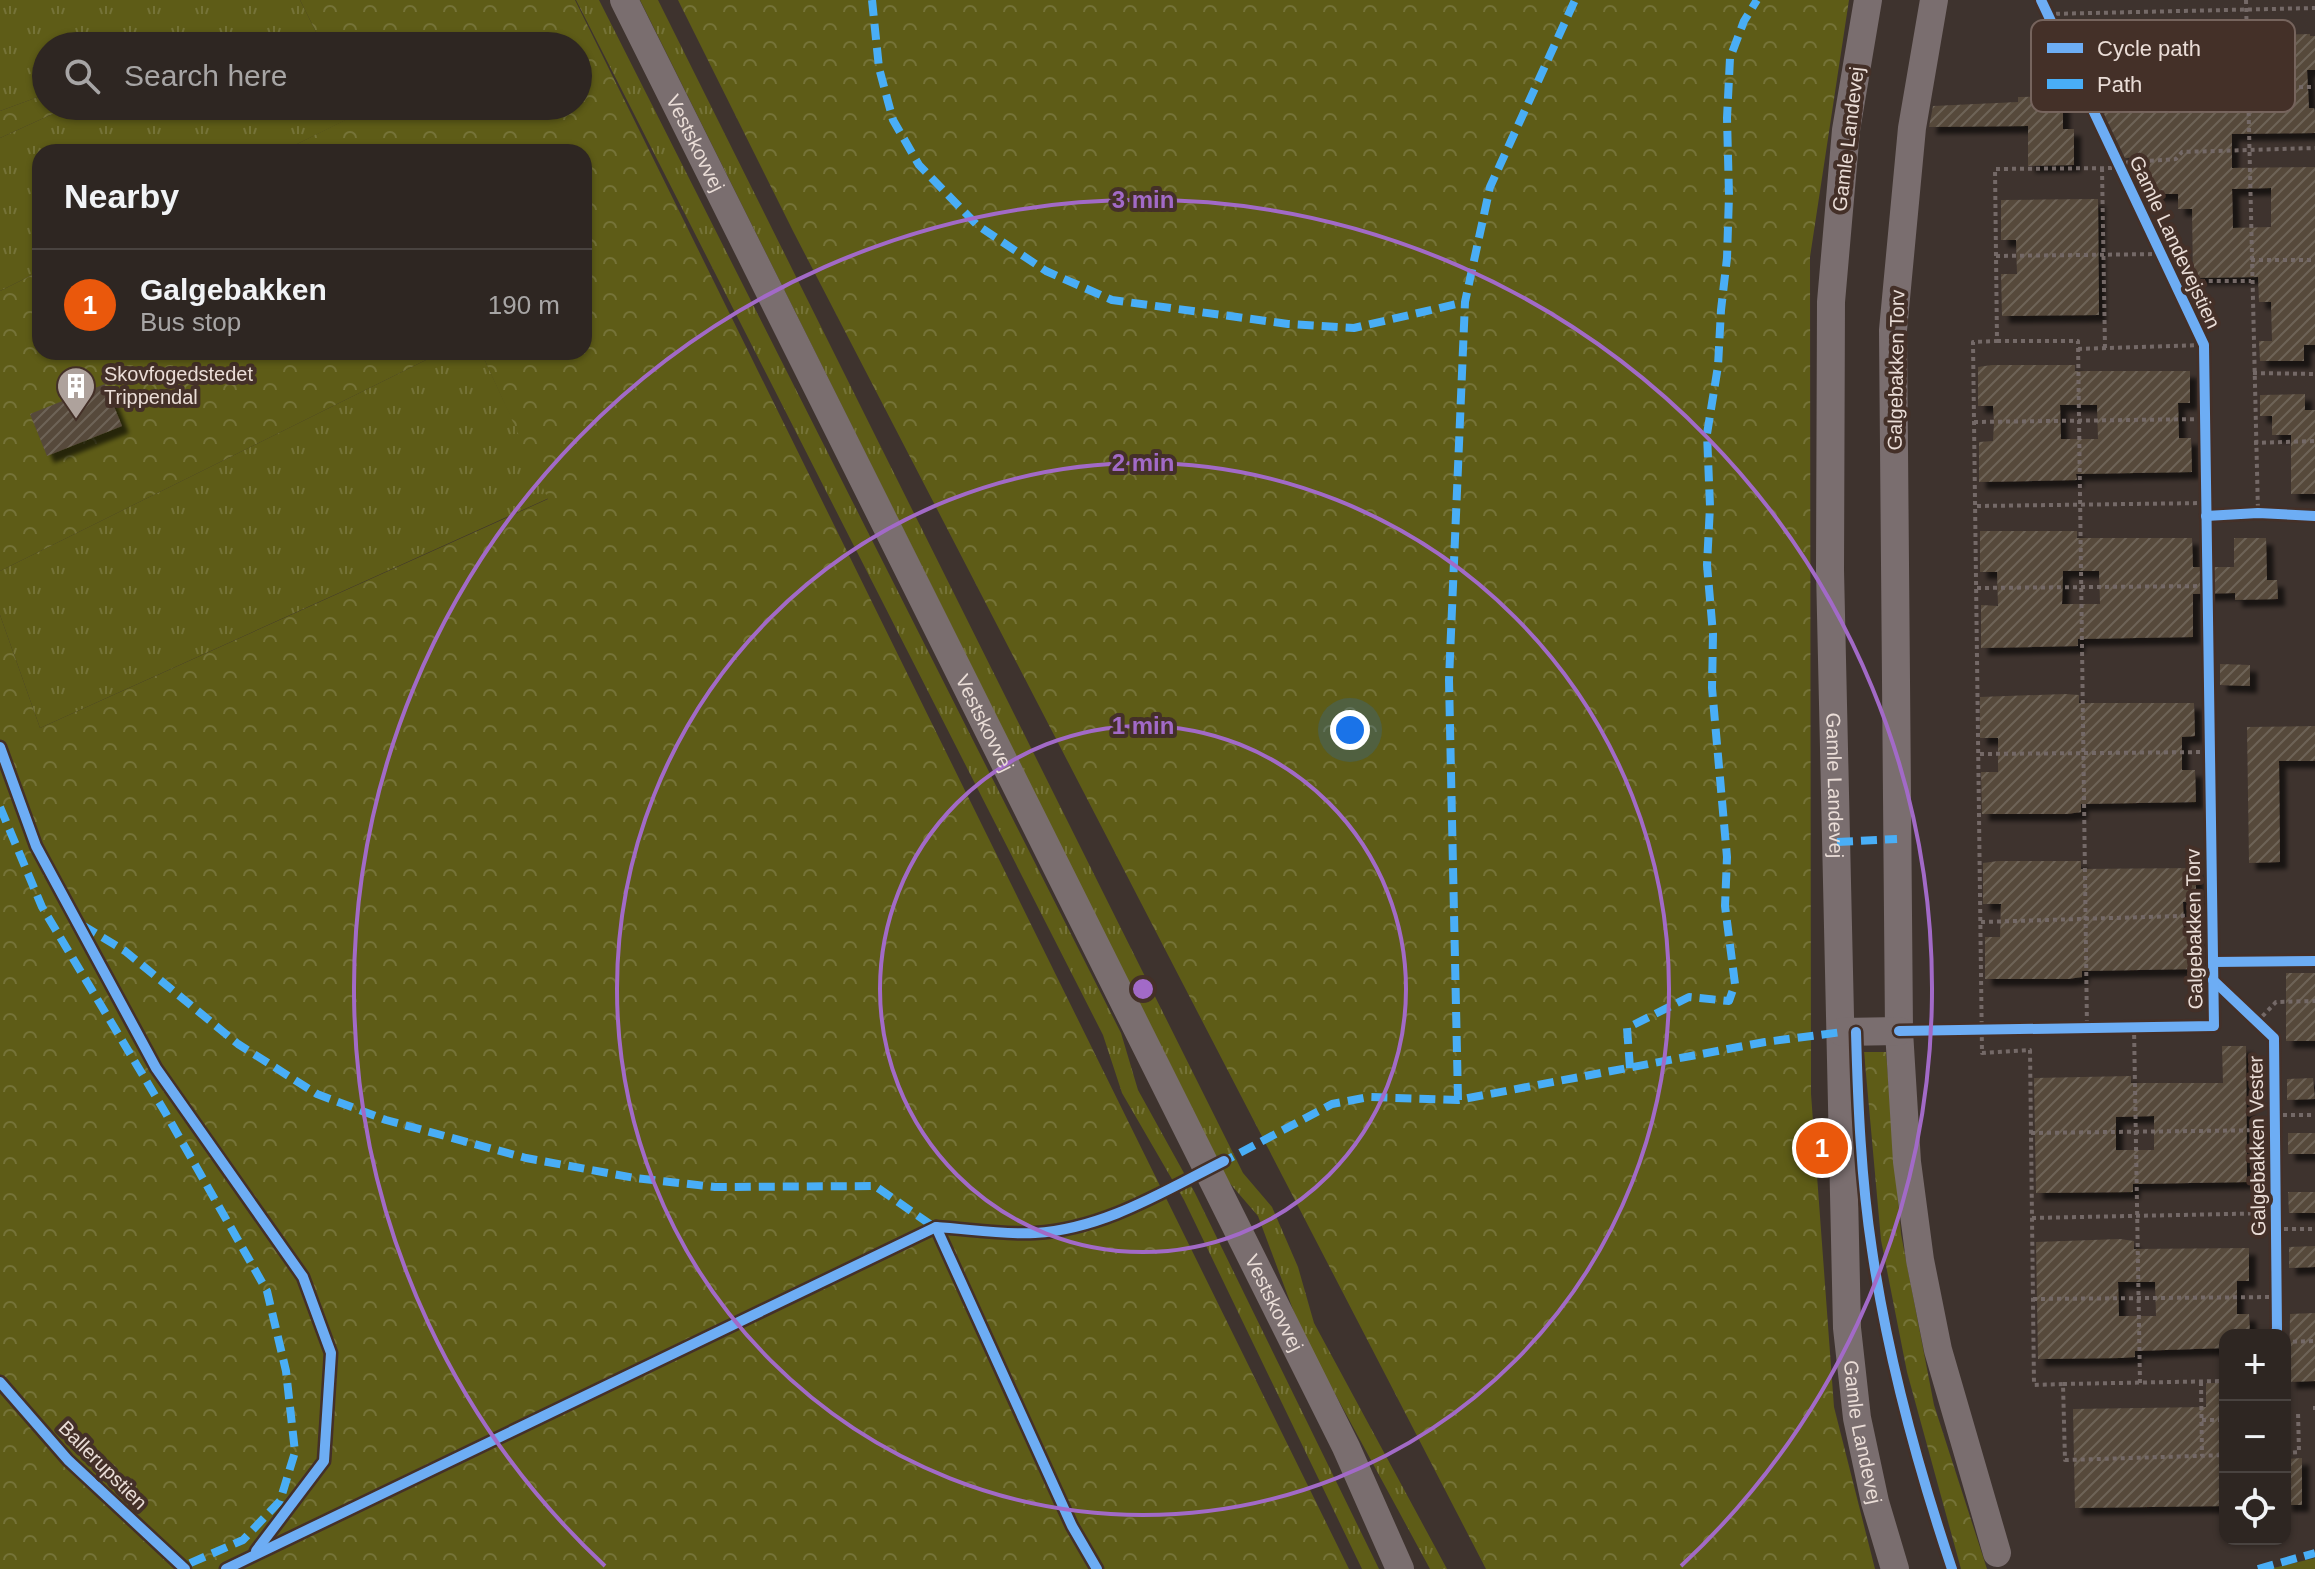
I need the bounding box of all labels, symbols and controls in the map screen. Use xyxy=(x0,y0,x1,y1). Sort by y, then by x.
legend xyxy=(2031,20,2295,112)
search box xyxy=(32,32,592,120)
text: Cycle path xyxy=(2097,36,2201,61)
icon: search xyxy=(60,54,104,98)
text: Search here xyxy=(124,59,287,92)
street label: Gamle Landevej xyxy=(1828,65,1868,213)
text: Path xyxy=(2097,72,2142,97)
street label: Vestskovvej xyxy=(662,91,729,195)
street label: Gamle Landevejstien xyxy=(2125,152,2225,332)
text: Nearby xyxy=(64,177,179,215)
text: 3 min xyxy=(1112,186,1174,213)
text: Galgebakken xyxy=(140,273,327,306)
street label: Galgebakken Torv xyxy=(1884,289,1908,451)
text: 1 xyxy=(83,290,97,320)
text: 190 m xyxy=(488,290,560,320)
text: Bus stop xyxy=(140,307,241,337)
place label: Skovfogedstedet Trippendal xyxy=(104,363,253,408)
building icon: Skovfogedstedet Trippendal xyxy=(55,365,97,420)
text: 2 min xyxy=(1112,449,1174,476)
street label: Vestskovvej xyxy=(951,671,1018,775)
your location xyxy=(1330,710,1370,750)
text: 1 min xyxy=(1112,712,1174,739)
street label: Gamle Landevej xyxy=(1822,712,1847,859)
street label: Galgebakken Torv xyxy=(2182,848,2206,1010)
centre of rings xyxy=(1129,975,1157,1003)
street label: Galgebakken Vester xyxy=(2244,1055,2270,1236)
pin: 1 xyxy=(1796,1118,1848,1178)
street label: Vestskovvej xyxy=(1241,1251,1307,1355)
map controls xyxy=(2219,1329,2291,1545)
button: + xyxy=(2219,1329,2291,1401)
street label: Gamle Landevej xyxy=(1840,1359,1886,1506)
button: − xyxy=(2219,1401,2291,1473)
street label: Ballerupstien xyxy=(54,1416,152,1514)
button: locate xyxy=(2219,1473,2291,1545)

